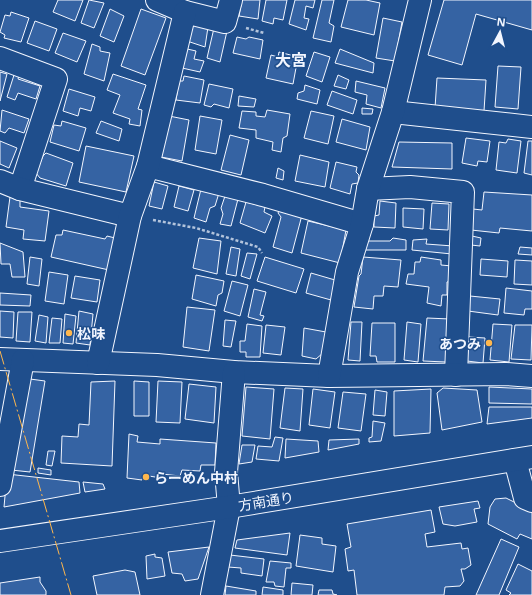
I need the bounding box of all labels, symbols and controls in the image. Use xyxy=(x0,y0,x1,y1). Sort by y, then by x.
north arrow xyxy=(480,12,520,52)
text: N xyxy=(496,14,507,30)
district label: 大宮 xyxy=(275,49,307,71)
place label: 松味 xyxy=(77,324,106,343)
marker: 松味 xyxy=(64,328,74,338)
place label: あつみ xyxy=(439,334,481,353)
marker: あつみ xyxy=(484,338,494,348)
place label: らーめん中村 xyxy=(154,468,238,487)
marker: らーめん中村 xyxy=(141,472,151,482)
street label: 方南通り xyxy=(237,487,295,515)

